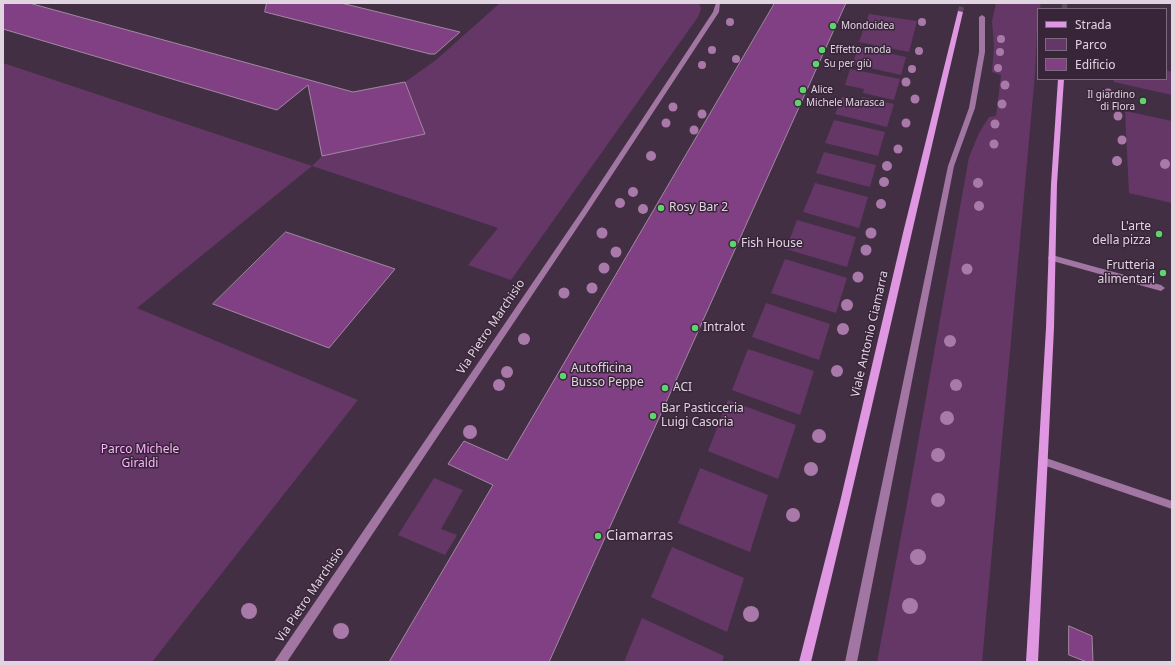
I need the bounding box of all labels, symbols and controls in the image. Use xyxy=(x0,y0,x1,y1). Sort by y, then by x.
legend xyxy=(1037,8,1167,80)
text: Strada xyxy=(1075,16,1111,33)
place label: Mondoidea xyxy=(841,20,894,32)
marker: Mondoidea xyxy=(828,21,838,31)
text: Parco xyxy=(1075,36,1107,53)
place label: Effetto moda xyxy=(830,44,891,56)
marker: Effetto moda xyxy=(817,45,827,55)
text: Edificio xyxy=(1075,56,1116,73)
place label: Su per giù xyxy=(824,58,872,70)
marker: Su per giù xyxy=(811,59,821,69)
place label: Alice xyxy=(811,84,833,96)
marker: Alice xyxy=(798,85,808,95)
place label: Il giardino di Flora xyxy=(1087,89,1135,112)
marker: Il giardino di Flora xyxy=(1138,96,1148,106)
place label: Michele Marasca xyxy=(806,97,885,109)
marker: Michele Marasca xyxy=(793,98,803,108)
place label: Rosy Bar 2 xyxy=(669,201,728,215)
marker: Rosy Bar 2 xyxy=(656,203,666,213)
place label: L'arte della pizza xyxy=(1092,220,1151,248)
marker: L'arte della pizza xyxy=(1154,229,1164,239)
place label: Fish House xyxy=(741,237,803,251)
marker: Fish House xyxy=(728,239,738,249)
place label: Frutteria alimentari xyxy=(1098,259,1155,287)
marker: Frutteria alimentari xyxy=(1158,268,1168,278)
street label: Viale Antonio Ciamarra xyxy=(848,269,892,399)
street label: Via Pietro Marchisio xyxy=(454,277,528,377)
place label: Intralot xyxy=(703,321,745,335)
marker: Intralot xyxy=(690,323,700,333)
place label: Autofficina Busso Peppe xyxy=(571,362,644,390)
marker: Autofficina Busso Peppe xyxy=(558,371,568,381)
place label: ACI xyxy=(673,381,692,395)
marker: ACI xyxy=(660,383,670,393)
place label: Bar Pasticceria Luigi Casoria xyxy=(661,402,744,430)
marker: Bar Pasticceria Luigi Casoria xyxy=(648,411,658,421)
park label: Parco Michele Giraldi xyxy=(101,443,179,471)
place label: Ciamarras xyxy=(606,528,673,544)
marker: Ciamarras xyxy=(593,531,603,541)
street label: Via Pietro Marchisio xyxy=(273,545,347,645)

